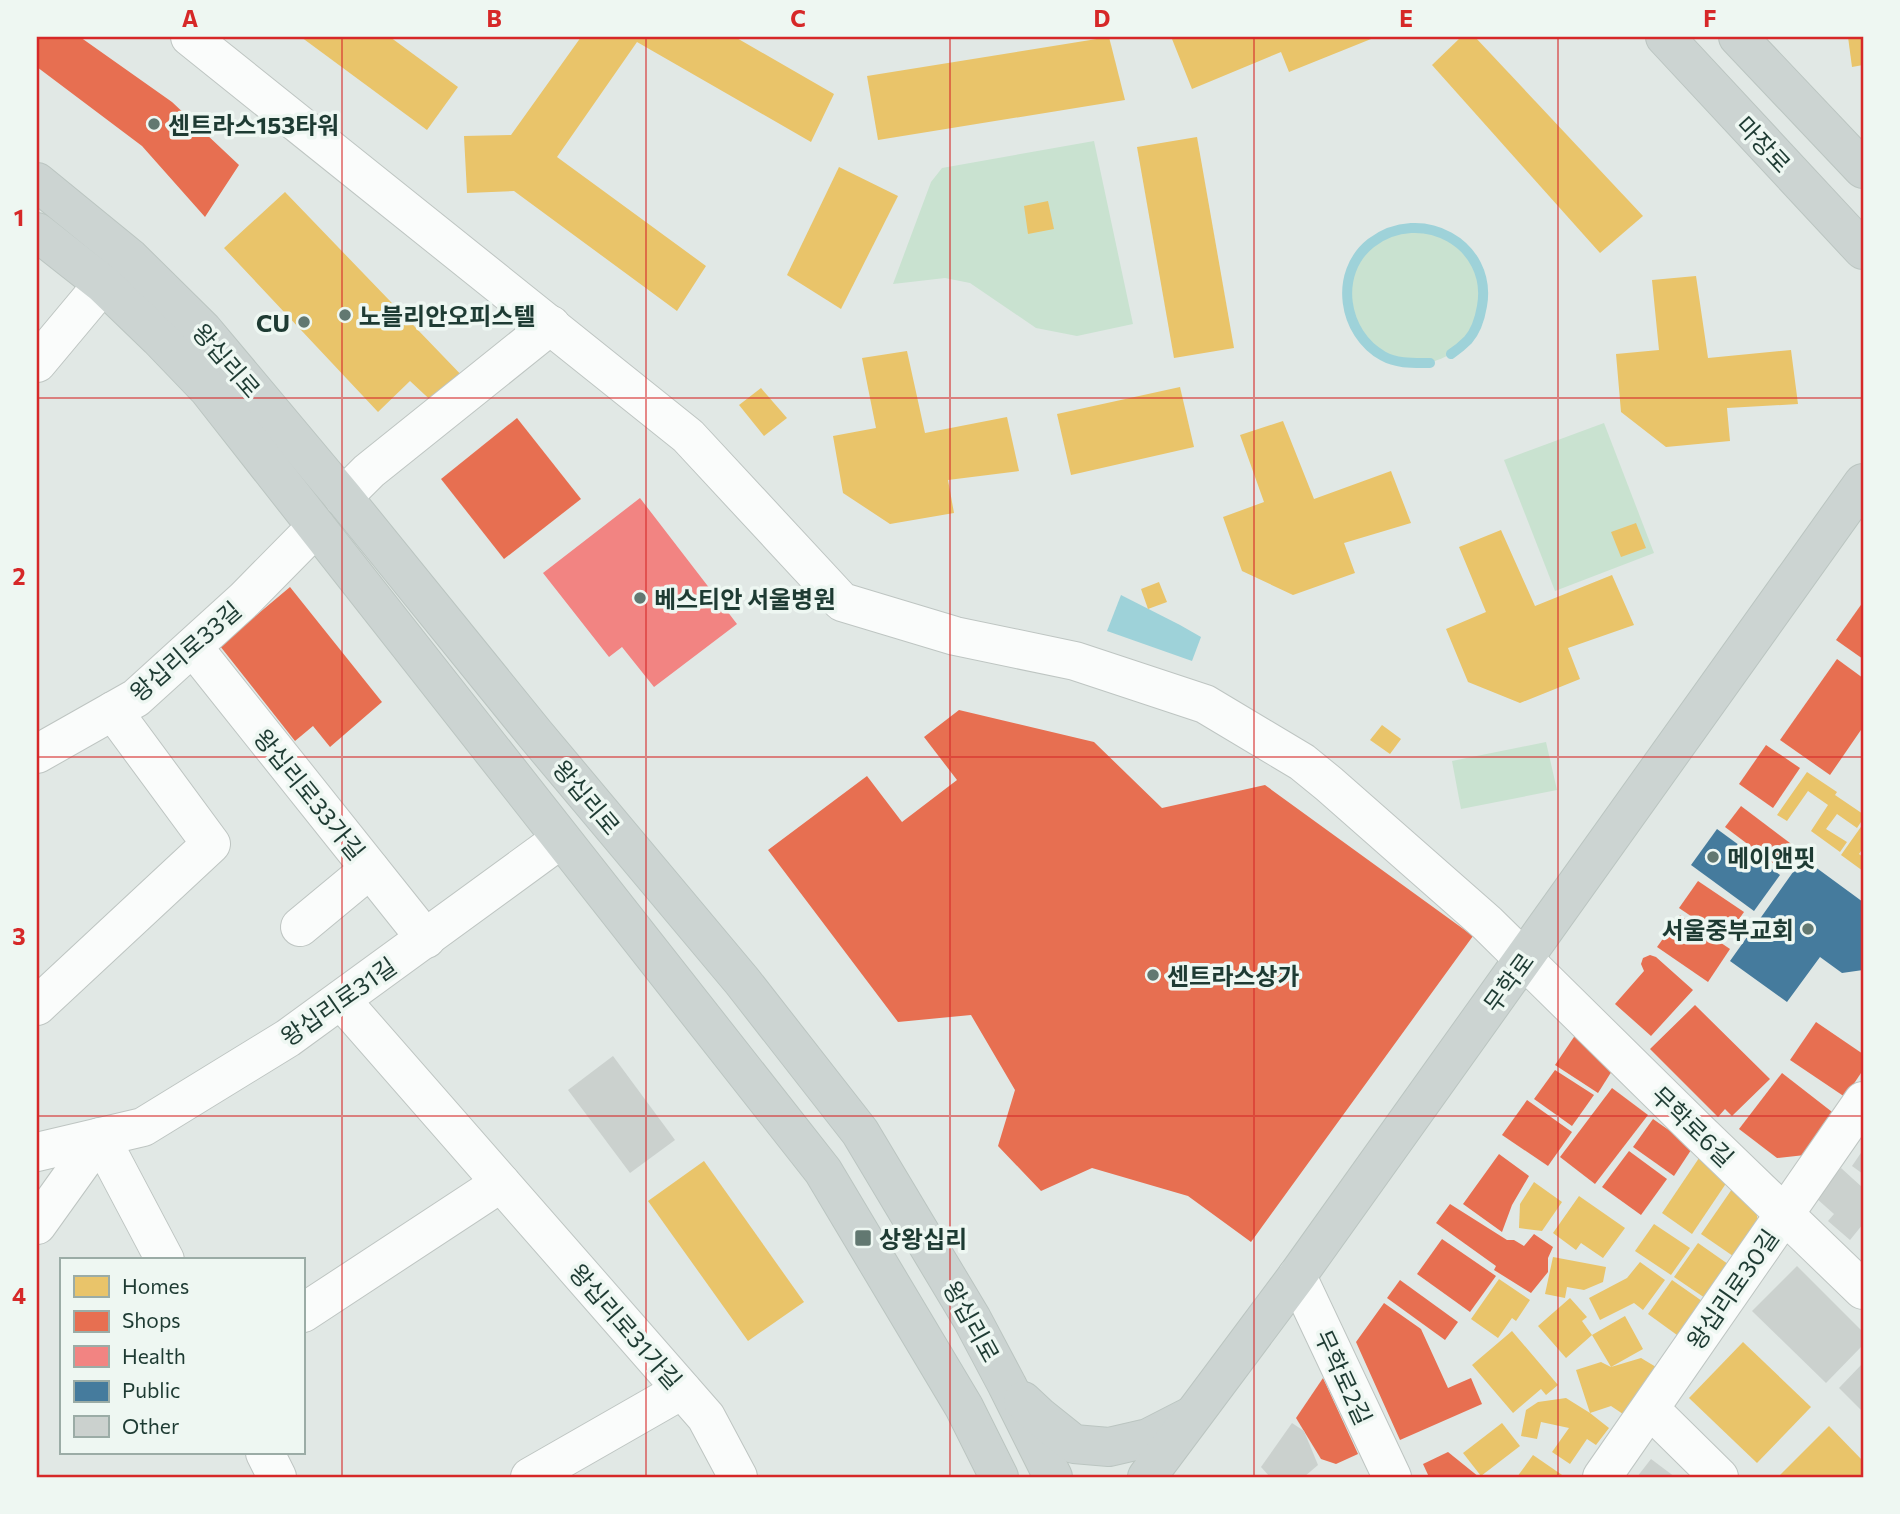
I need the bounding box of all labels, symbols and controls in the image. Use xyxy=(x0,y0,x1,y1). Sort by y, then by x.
text: A xyxy=(182,4,199,32)
text: B xyxy=(486,4,502,32)
text: C xyxy=(790,4,806,32)
text: D xyxy=(1094,4,1111,32)
text: E xyxy=(1399,4,1413,32)
text: F xyxy=(1703,4,1717,32)
place label: 센트라스153타워 xyxy=(168,110,339,139)
street label: 마장로 xyxy=(1731,110,1797,178)
marker: 센트라스153타워 xyxy=(146,116,162,132)
text: 1 xyxy=(14,203,24,231)
place label: 노블리안오피스텔 xyxy=(359,301,536,330)
marker: 노블리안오피스텔 xyxy=(337,307,353,323)
place label: CU xyxy=(256,308,290,337)
marker: CU xyxy=(296,314,312,330)
street label: 왕십리로 xyxy=(187,317,267,403)
text: 2 xyxy=(12,562,26,590)
place label: 베스티안 서울병원 xyxy=(654,584,835,613)
marker: 베스티안 서울병원 xyxy=(632,590,648,606)
street label: 왕십리로33길 xyxy=(124,595,246,707)
street label: 왕십리로33가길 xyxy=(248,723,372,865)
street label: 왕십리로 xyxy=(548,754,626,840)
place label: 메이앤핏 xyxy=(1727,843,1815,872)
marker: 메이앤핏 xyxy=(1705,849,1721,865)
place label: 서울중부교회 xyxy=(1662,915,1794,944)
marker: 서울중부교회 xyxy=(1800,921,1816,937)
text: 3 xyxy=(12,922,26,950)
street label: 무학로 xyxy=(1477,947,1539,1017)
street label: 왕십리로31길 xyxy=(275,951,401,1051)
place label: 센트라스상가 xyxy=(1167,961,1299,990)
marker: 센트라스상가 xyxy=(1145,967,1161,983)
street label: 무학로6길 xyxy=(1646,1080,1740,1172)
street label: 왕십리로30길 xyxy=(1680,1223,1784,1355)
place label: 상왕십리 xyxy=(879,1224,967,1253)
marker: 상왕십리 xyxy=(853,1228,873,1248)
street label: 왕십리로31가길 xyxy=(564,1257,688,1395)
legend xyxy=(60,1258,304,1454)
text: Homes xyxy=(122,1273,189,1298)
street label: 왕십리로 xyxy=(938,1275,1006,1367)
text: 4 xyxy=(12,1281,26,1309)
text: Shops xyxy=(122,1307,181,1332)
street label: 무학로2길 xyxy=(1309,1325,1379,1429)
text: Health xyxy=(122,1343,186,1368)
text: Public xyxy=(122,1377,180,1402)
text: Other xyxy=(122,1413,179,1438)

